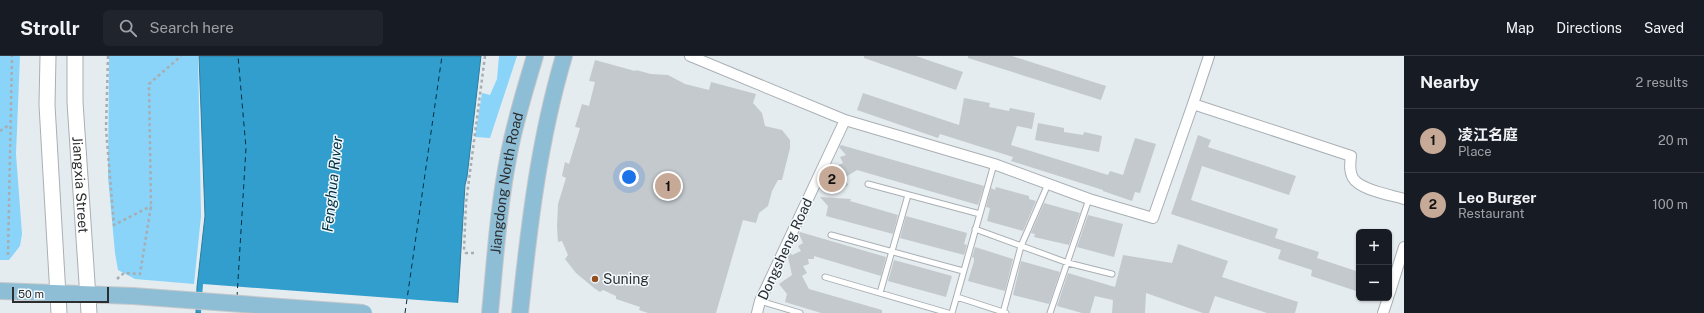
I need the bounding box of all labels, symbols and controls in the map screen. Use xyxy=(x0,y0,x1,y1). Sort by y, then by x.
search box xyxy=(103,10,383,46)
text: Strollr xyxy=(20,17,79,39)
icon: search xyxy=(117,17,139,39)
text: Search here xyxy=(149,19,234,36)
text: Map xyxy=(1506,20,1534,36)
text: Directions xyxy=(1556,20,1622,36)
text: Saved xyxy=(1644,20,1684,36)
text: Nearby xyxy=(1420,72,1479,92)
text: 2 results xyxy=(1636,75,1688,90)
street label: Jiangdong North Road xyxy=(487,110,526,255)
text: 凌江名庭 xyxy=(1458,126,1518,143)
text: 1 xyxy=(1430,133,1436,148)
text: 20 m xyxy=(1658,133,1688,148)
water label: Fenghua Rıver xyxy=(318,135,346,233)
street label: Jiangxia Street xyxy=(69,136,92,234)
text: Place xyxy=(1458,144,1492,159)
pin: 2 xyxy=(819,164,845,194)
your location xyxy=(619,167,639,187)
pin: 1 xyxy=(655,171,681,201)
text: Leo Burger xyxy=(1458,189,1537,206)
street label: Dongsheng Road xyxy=(754,195,816,303)
text: 2 xyxy=(1429,197,1437,212)
text: 100 m xyxy=(1652,197,1688,212)
text: Restaurant xyxy=(1458,206,1524,221)
map controls xyxy=(1356,229,1392,301)
button: + xyxy=(1356,229,1392,265)
button: − xyxy=(1356,265,1392,301)
place label: Suning xyxy=(603,271,649,287)
marker: Suning xyxy=(590,274,600,284)
scale bar xyxy=(12,285,109,304)
text: 50 m xyxy=(18,288,44,300)

